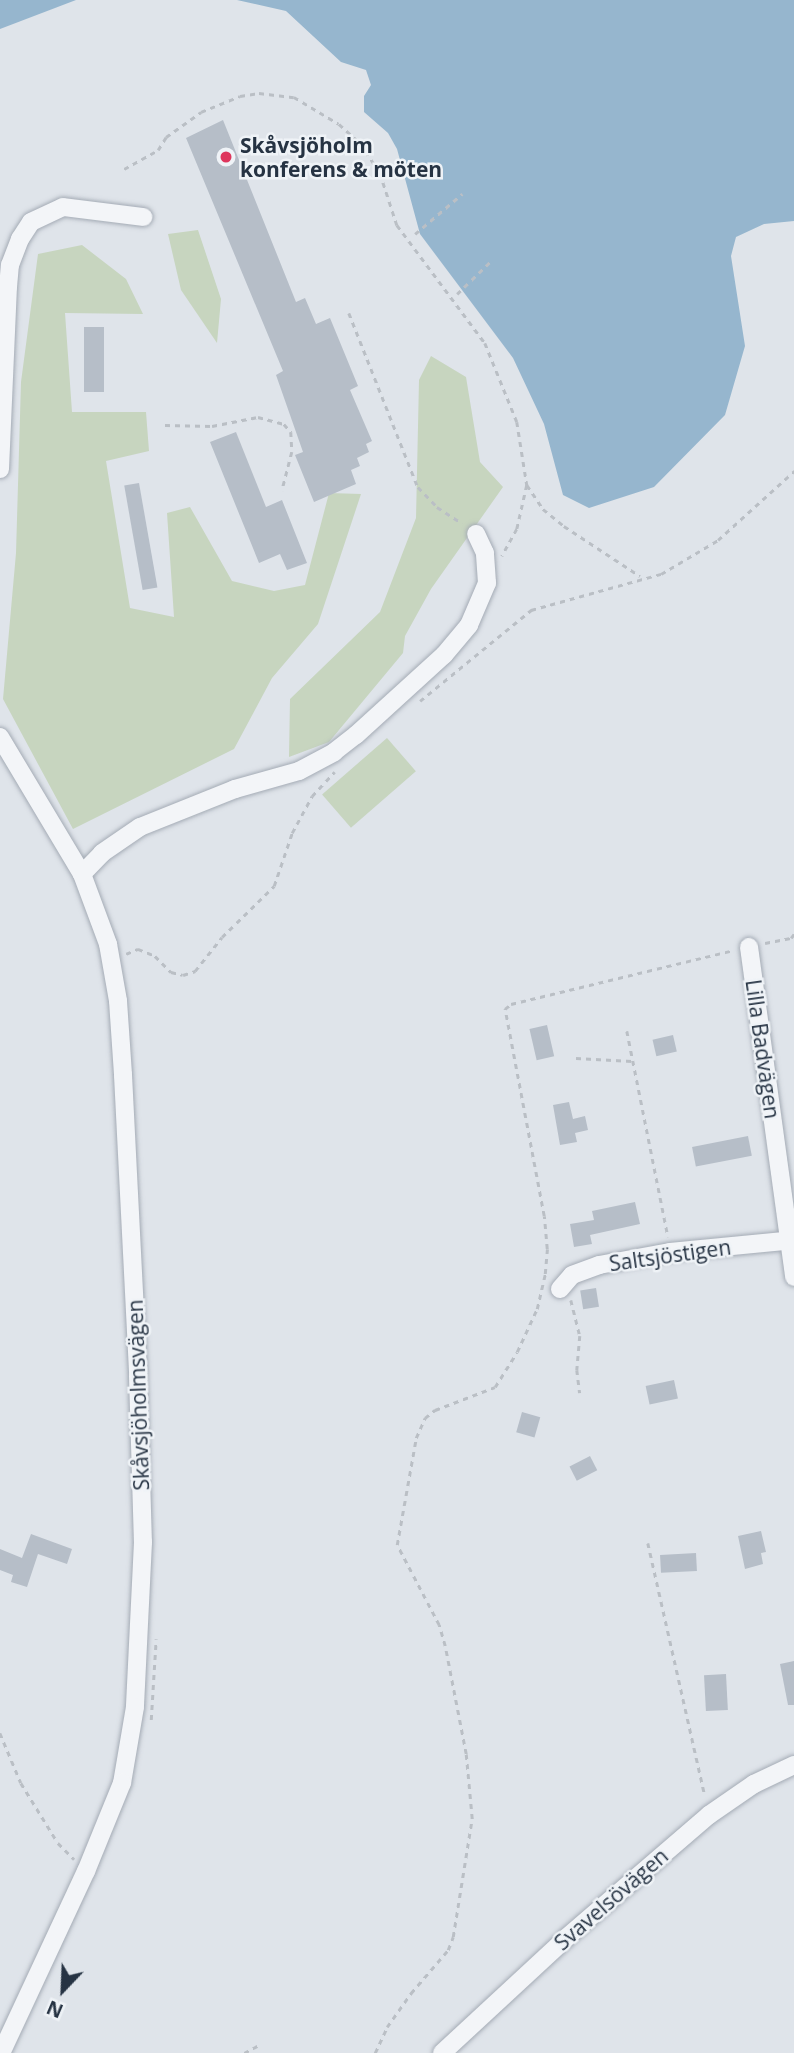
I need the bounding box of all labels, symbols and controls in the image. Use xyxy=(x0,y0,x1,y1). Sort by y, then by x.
place label: Skåvsjöholm konferens & möten xyxy=(240,132,442,182)
marker: Skåvsjöholm konferens & möten xyxy=(218,149,234,165)
street label: Lilla Badvägen xyxy=(741,978,785,1120)
street label: Saltsjöstigen xyxy=(607,1234,733,1276)
street label: Skåvsjöholmsvägen xyxy=(122,1299,154,1491)
street label: Svavelsövägen xyxy=(549,1843,673,1955)
north arrow xyxy=(28,1955,98,2025)
text: N xyxy=(43,1994,67,2024)

